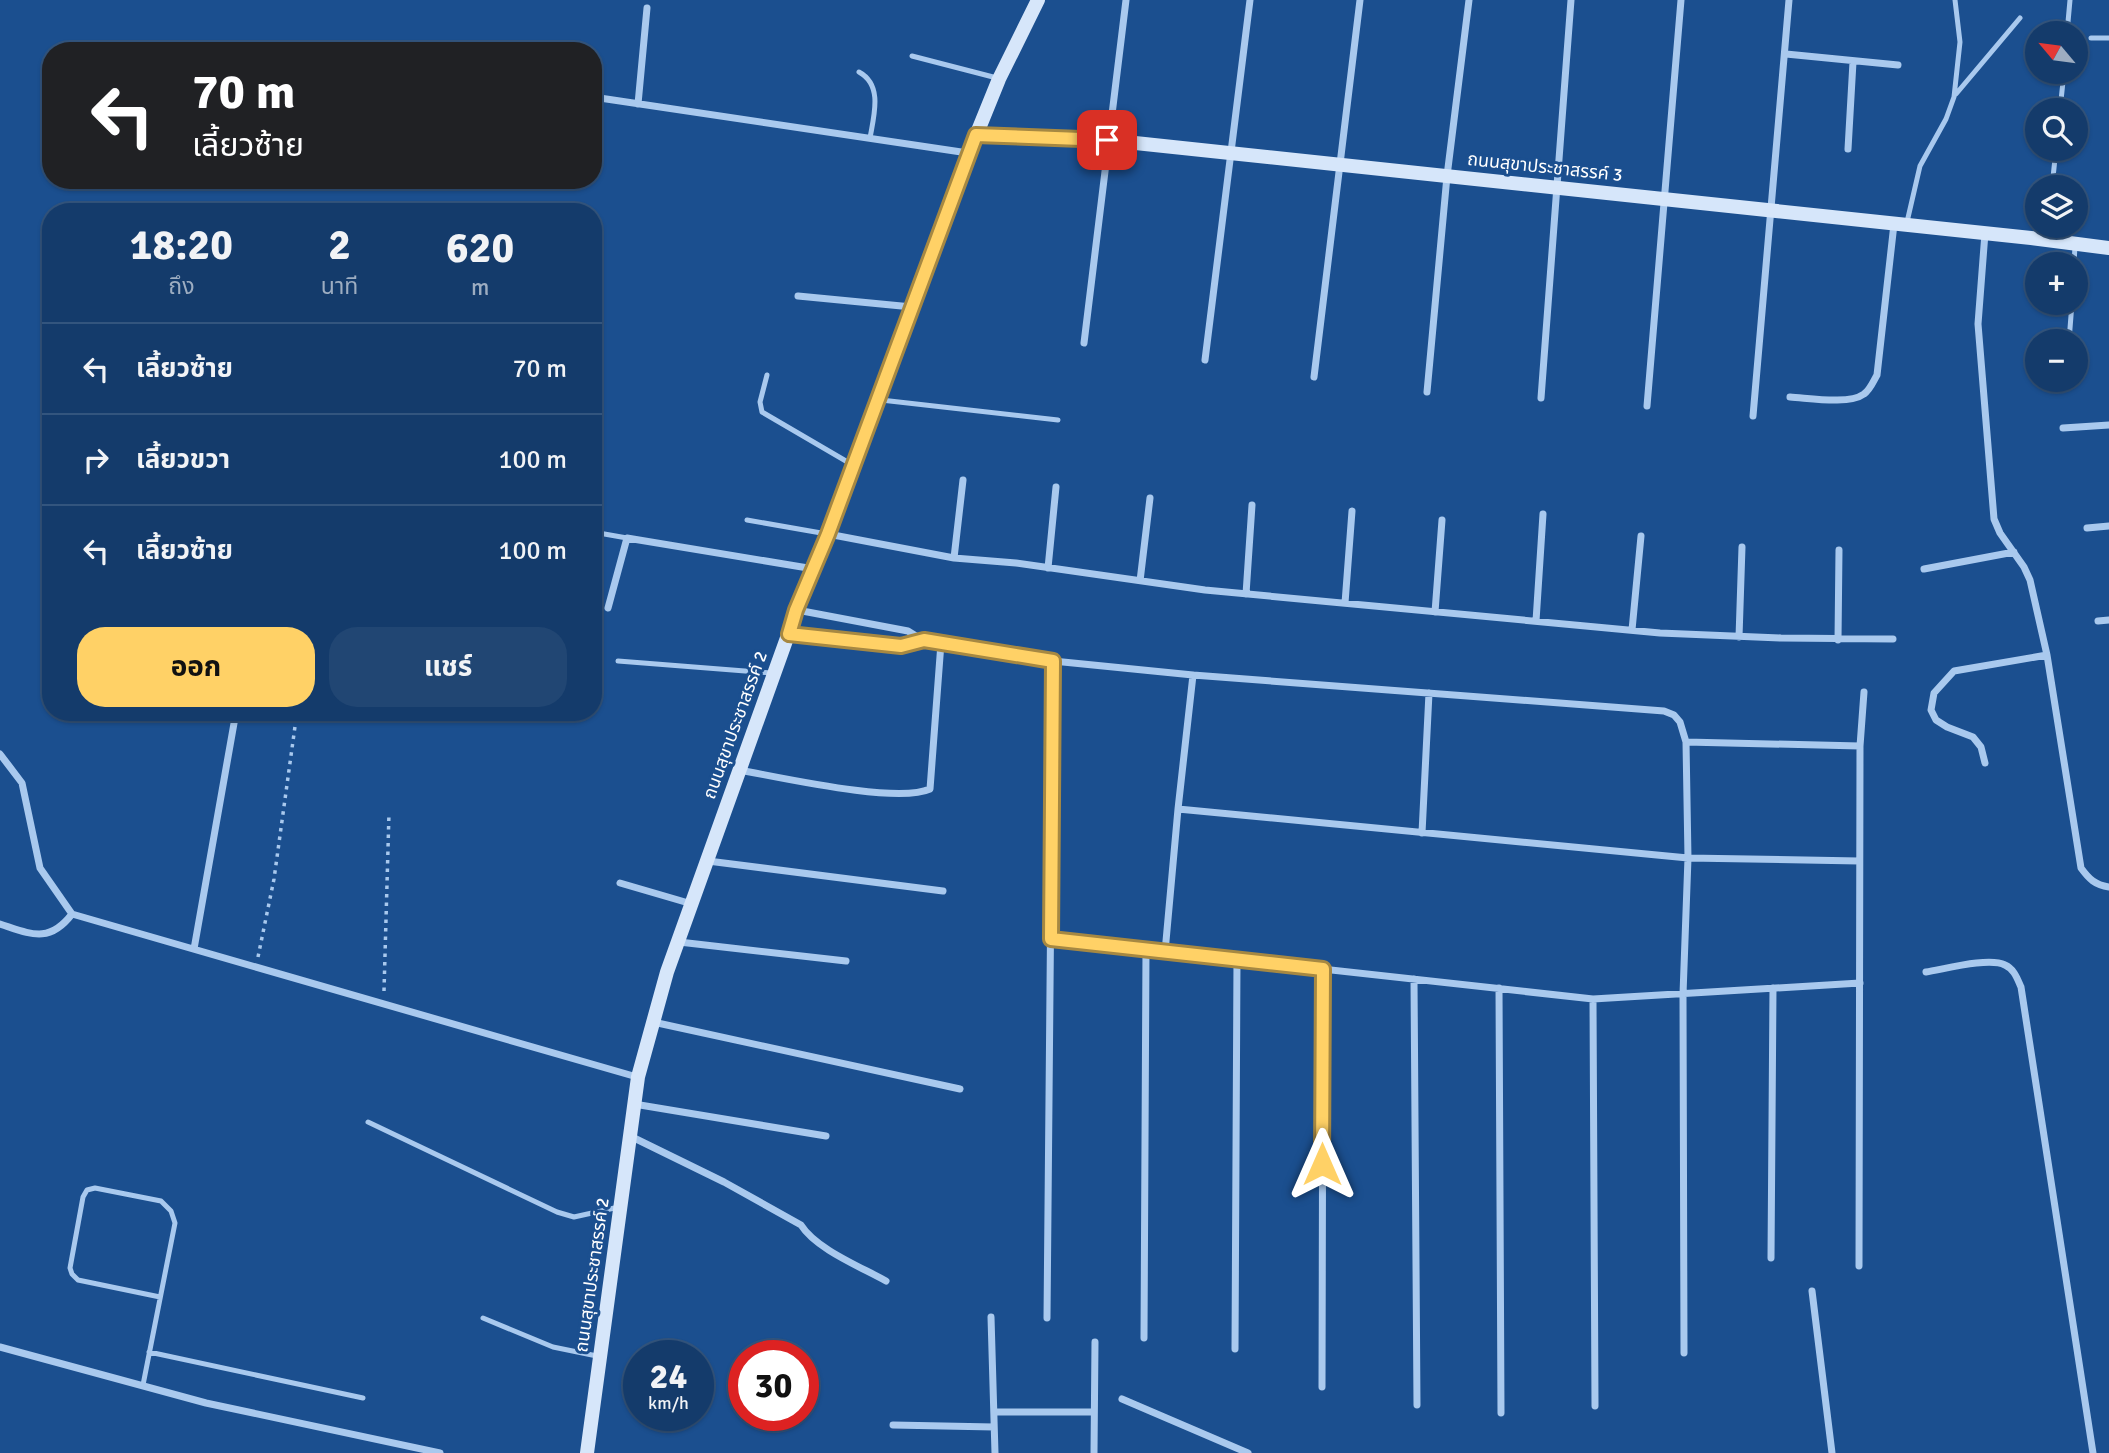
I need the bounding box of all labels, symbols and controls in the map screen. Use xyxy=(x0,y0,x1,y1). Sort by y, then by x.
north arrow xyxy=(2025,21,2088,84)
map controls xyxy=(2025,21,2088,392)
text: 70 m xyxy=(192,62,295,122)
icon: left xyxy=(77,70,168,161)
button: search xyxy=(2025,98,2088,161)
pin xyxy=(1077,110,1137,170)
icon: arrive xyxy=(1088,121,1126,159)
text: เลี้ยวซ้าย xyxy=(192,126,304,165)
street label: ถนนสุขาประชาสรรค์ 3 xyxy=(1466,148,1624,186)
button: layers xyxy=(2025,175,2088,238)
text: 18:20 xyxy=(130,220,233,271)
text: 2 xyxy=(328,220,351,271)
text: 620 xyxy=(446,223,514,274)
button: + xyxy=(2025,252,2088,315)
text: ถึง xyxy=(168,272,194,301)
text: นาที xyxy=(321,272,358,301)
text: m xyxy=(471,273,489,302)
button: − xyxy=(2025,329,2088,392)
icon: left xyxy=(77,350,115,388)
text: เลี้ยวซ้าย xyxy=(136,353,233,385)
text: 70 m xyxy=(512,353,567,385)
icon: right xyxy=(77,441,115,479)
text: เลี้ยวขวา xyxy=(136,444,230,476)
text: 100 m xyxy=(498,444,567,476)
icon: left xyxy=(77,532,115,570)
text: เลี้ยวซ้าย xyxy=(136,535,233,567)
text: 100 m xyxy=(498,535,567,567)
button: ออก xyxy=(77,627,315,707)
button: แชร์ xyxy=(329,627,567,707)
street label: ถนนสุขาประชาสรรค์ 2 xyxy=(698,648,772,802)
position arrow xyxy=(1285,1127,1359,1201)
street label: ถนนสุขาประชาสรรค์ 2 xyxy=(570,1196,614,1354)
speed limit sign: 30 xyxy=(728,1340,819,1431)
text: 24 xyxy=(650,1355,687,1398)
text: km/h xyxy=(648,1392,689,1414)

